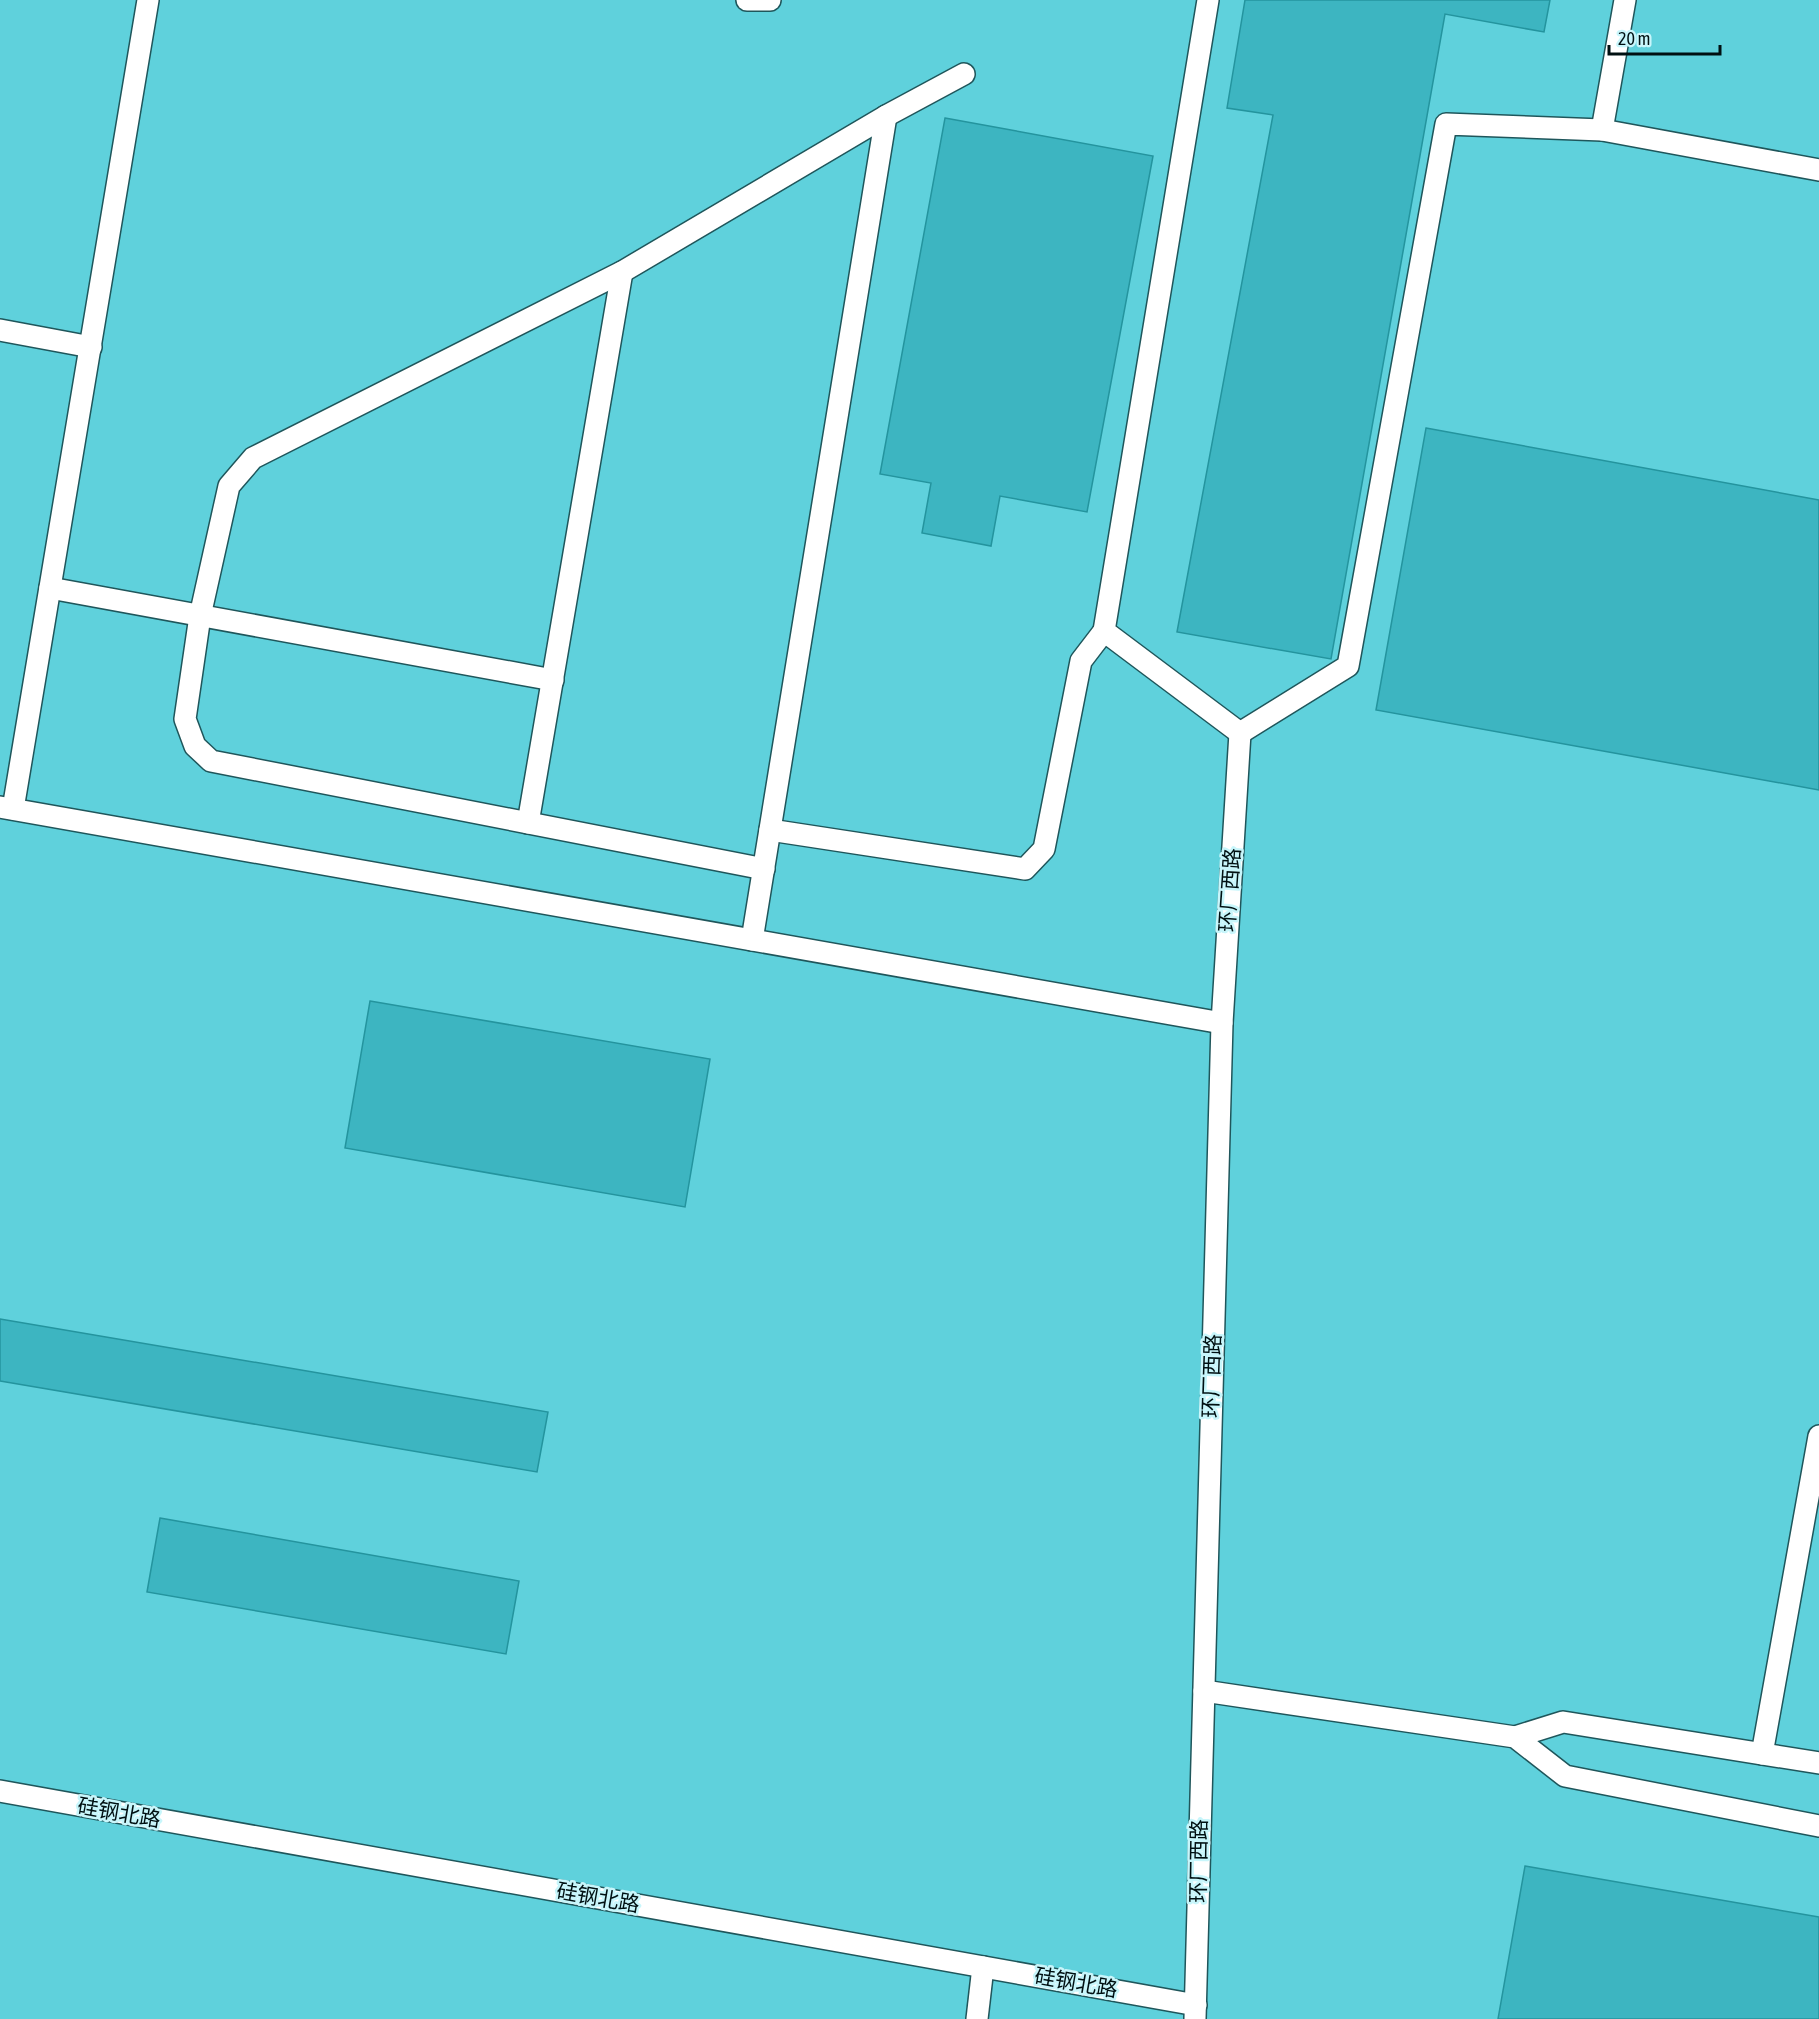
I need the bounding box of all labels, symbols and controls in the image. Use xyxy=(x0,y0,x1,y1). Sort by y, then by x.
scale bar xyxy=(1609,18,1720,56)
text: 20 m xyxy=(1618,28,1650,49)
street label: 环厂西路 xyxy=(1214,847,1244,933)
street label: 环厂西路 xyxy=(1198,1334,1224,1418)
street label: 硅钢北路 xyxy=(76,1793,163,1831)
street label: 环厂西路 xyxy=(1185,1819,1211,1903)
street label: 硅钢北路 xyxy=(555,1878,642,1916)
street label: 硅钢北路 xyxy=(1033,1963,1120,2001)

